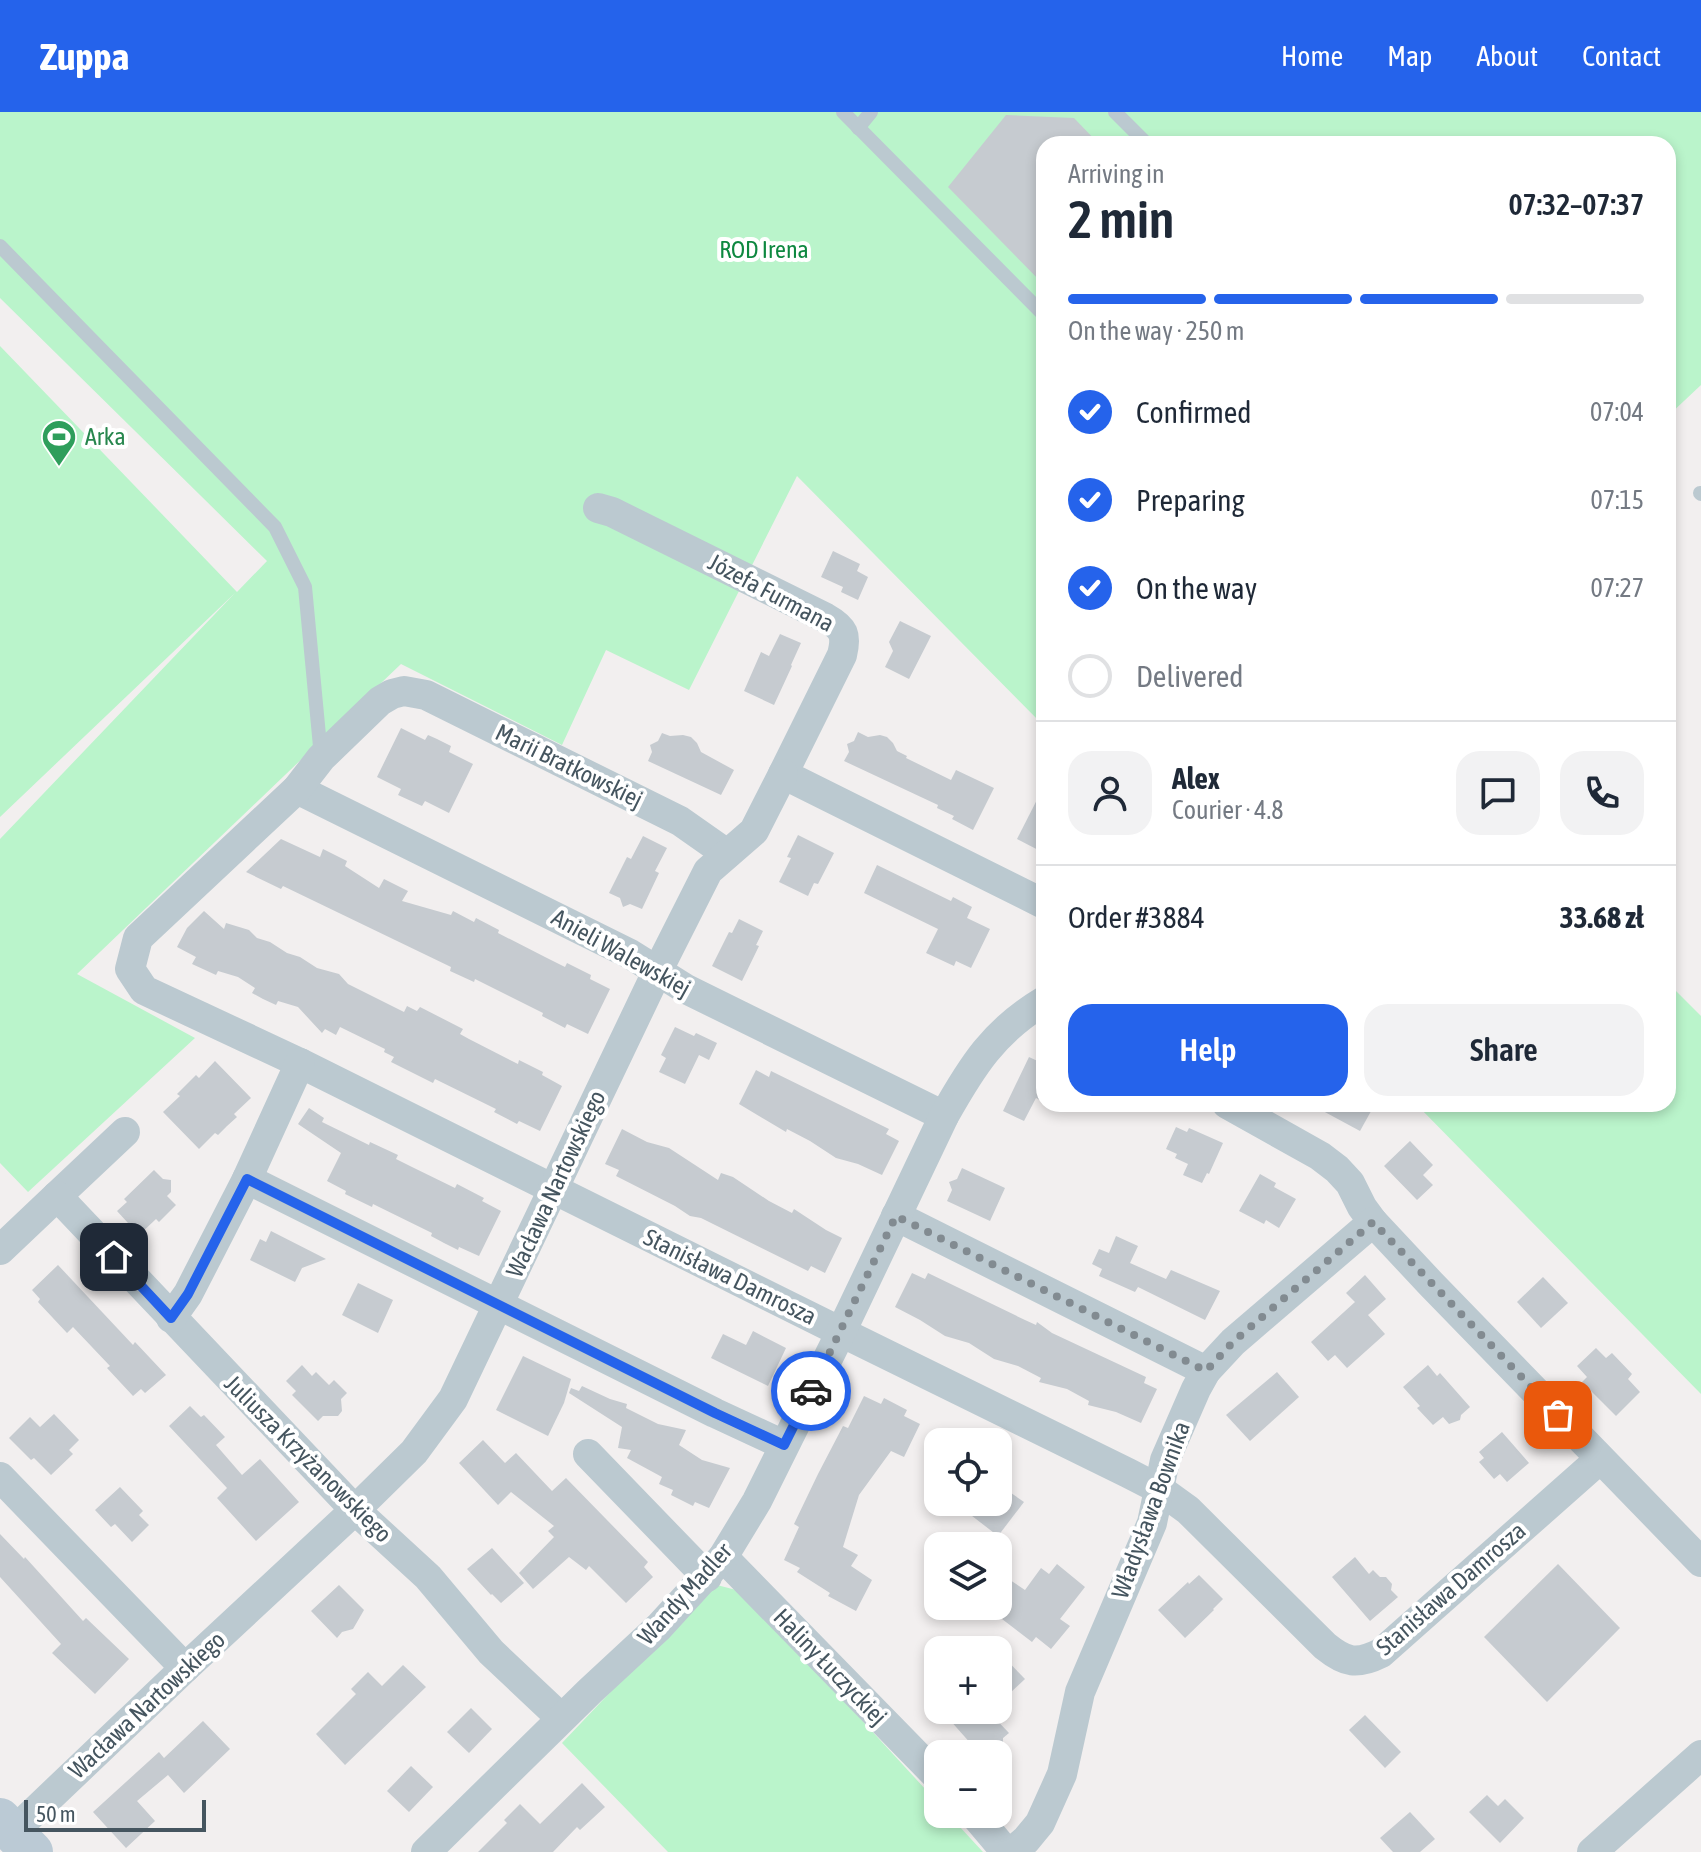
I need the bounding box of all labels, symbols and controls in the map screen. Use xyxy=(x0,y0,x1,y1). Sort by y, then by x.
text: Zuppa xyxy=(40,35,129,78)
text: Home xyxy=(1281,40,1343,72)
text: Map xyxy=(1387,40,1432,72)
text: About xyxy=(1476,40,1538,72)
text: Contact xyxy=(1582,40,1661,72)
text: Arriving in xyxy=(1068,159,1165,189)
text: 07:32–07:37 xyxy=(1509,187,1644,221)
text: 2 min xyxy=(1068,189,1174,249)
park label: ROD Irena xyxy=(719,236,809,263)
text: On the way · 250 m xyxy=(1068,316,1245,346)
icon: check xyxy=(1068,390,1112,434)
text: Confirmed xyxy=(1136,395,1251,429)
text: 07:04 xyxy=(1590,397,1644,427)
sports icon: Arka xyxy=(40,418,78,468)
place label: Arka xyxy=(85,423,126,450)
icon: check xyxy=(1068,478,1112,522)
text: Preparing xyxy=(1136,483,1245,517)
text: 07:15 xyxy=(1590,485,1644,515)
street label: Józefa Furmana xyxy=(704,548,839,637)
icon: check xyxy=(1068,566,1112,610)
text: On the way xyxy=(1136,571,1257,605)
text: 07:27 xyxy=(1590,573,1644,603)
text: Delivered xyxy=(1136,659,1244,693)
street label: Marii Bratkowskiej xyxy=(491,718,647,813)
button: person xyxy=(1068,751,1152,835)
button: chat xyxy=(1456,751,1540,835)
button: phone xyxy=(1560,751,1644,835)
text: Alex xyxy=(1172,761,1220,795)
text: Courier · 4.8 xyxy=(1172,795,1283,825)
text: Order #3884 xyxy=(1068,900,1205,934)
text: 33.68 zł xyxy=(1559,900,1644,934)
street label: Anieli Walewskiej xyxy=(547,903,695,1002)
button: Help xyxy=(1068,1004,1348,1096)
button: Share xyxy=(1364,1004,1644,1096)
street label: Wacława Nartowskiego xyxy=(500,1086,611,1281)
pin xyxy=(80,1223,148,1291)
street label: Stanisława Damrosza xyxy=(640,1223,821,1330)
icon: home xyxy=(92,1235,136,1279)
courier xyxy=(771,1351,851,1431)
icon: car xyxy=(789,1369,833,1413)
street label: Juliusza Krzyżanowskiego xyxy=(219,1370,397,1548)
pin xyxy=(1524,1381,1592,1449)
icon: bag xyxy=(1536,1393,1580,1437)
street label: Władysława Bownika xyxy=(1106,1418,1195,1602)
map controls xyxy=(924,1428,1012,1828)
button: locate xyxy=(924,1428,1012,1516)
street label: Stanisława Damrosza xyxy=(1371,1517,1531,1661)
button: layers xyxy=(924,1532,1012,1620)
street label: Wandy Madler xyxy=(632,1537,738,1650)
street label: Haliny Łuczyckiej xyxy=(768,1603,892,1730)
street label: Wacława Nartowskiego xyxy=(63,1626,230,1784)
button: + xyxy=(924,1636,1012,1724)
button: − xyxy=(924,1740,1012,1828)
scale bar xyxy=(24,1796,206,1832)
text: 50 m xyxy=(36,1801,76,1827)

